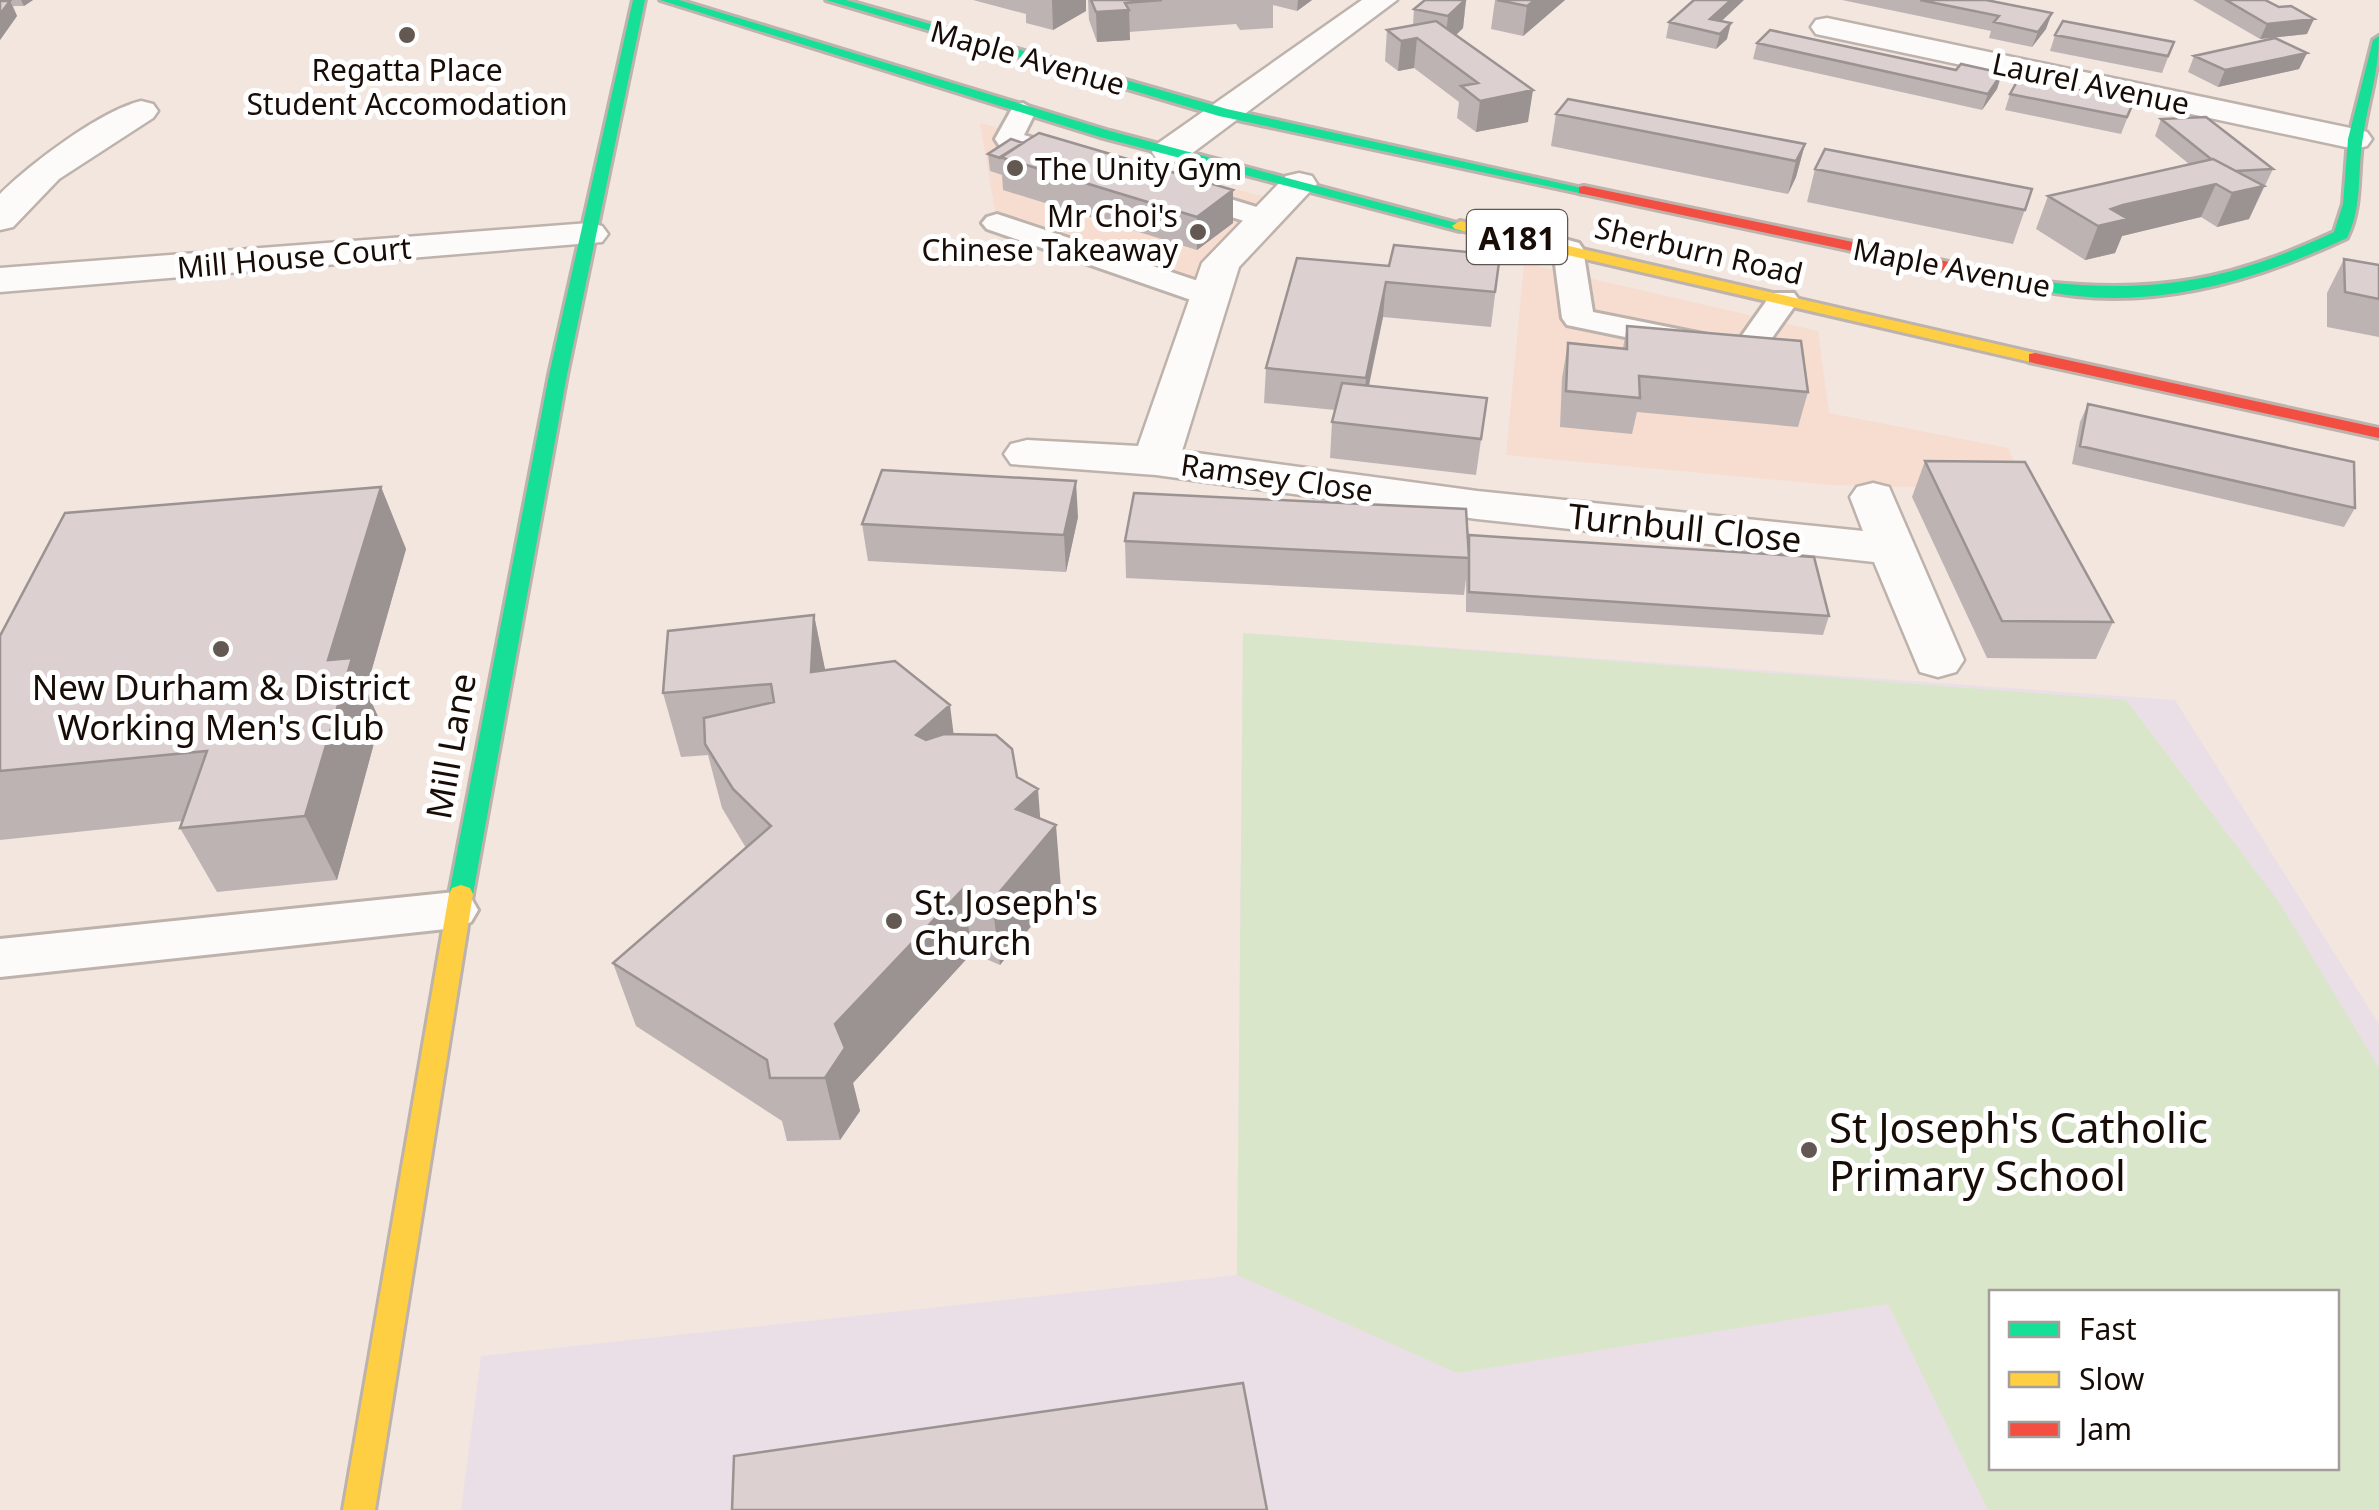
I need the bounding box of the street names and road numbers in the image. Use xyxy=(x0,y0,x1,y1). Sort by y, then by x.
street label: Maple Avenue xyxy=(926,10,1130,104)
street label: Laurel Avenue xyxy=(1989,42,2193,124)
street label: Sherburn Road xyxy=(1591,206,1807,294)
road number: A181 xyxy=(1467,210,1567,264)
street label: Mill House Court xyxy=(175,226,413,288)
street label: Maple Avenue xyxy=(1850,228,2054,306)
street label: Ramsey Close xyxy=(1178,443,1376,511)
street label: Turnbull Close xyxy=(1566,491,1804,563)
street label: Mill Lane xyxy=(414,669,486,823)

